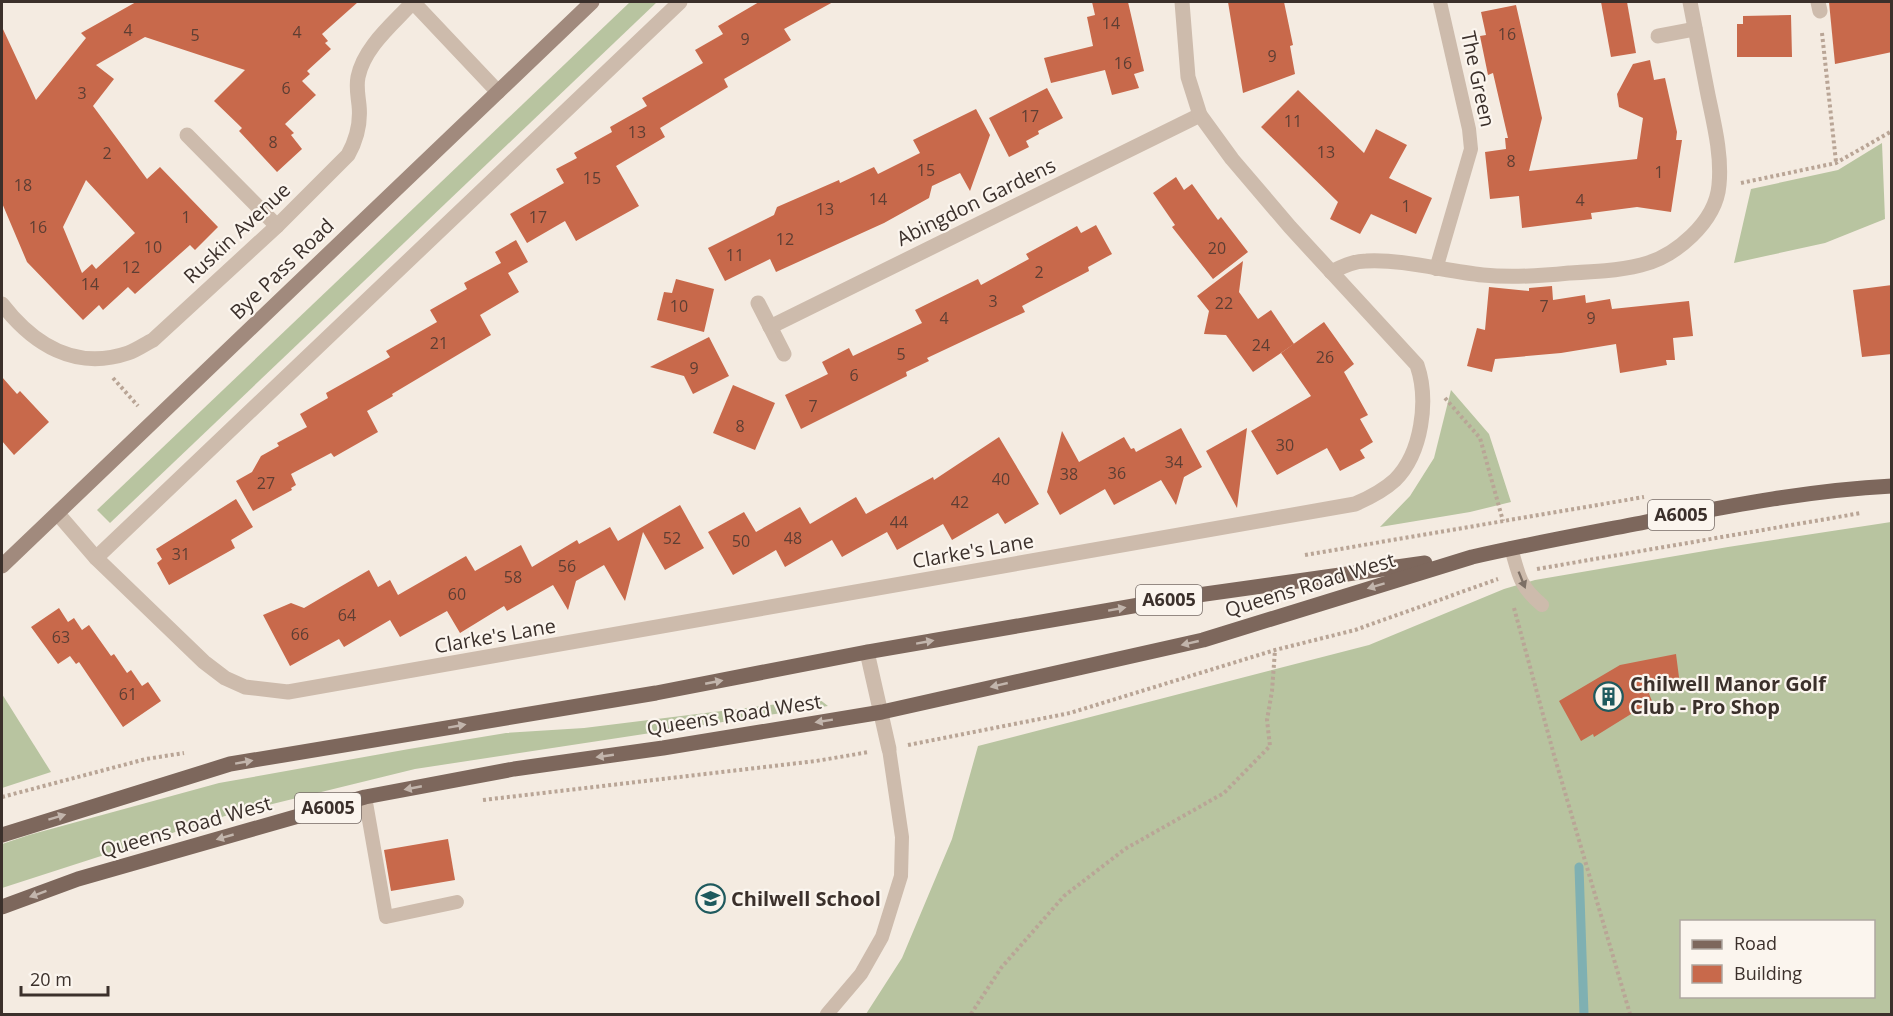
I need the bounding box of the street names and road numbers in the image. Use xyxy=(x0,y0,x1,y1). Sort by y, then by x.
street label: The Green xyxy=(1455,29,1502,129)
street label: Abingdon Gardens xyxy=(892,151,1060,252)
street label: Ruskin Avenue xyxy=(177,176,296,289)
street label: Bye Pass Road xyxy=(224,212,339,325)
road number: A6005 xyxy=(1648,500,1714,530)
street label: Clarke's Lane xyxy=(910,527,1036,574)
street label: Queens Road West xyxy=(1221,546,1398,623)
road number: A6005 xyxy=(1136,585,1202,615)
street label: Clarke's Lane xyxy=(432,612,558,659)
street label: Queens Road West xyxy=(645,687,823,742)
street label: Queens Road West xyxy=(97,789,274,864)
road number: A6005 xyxy=(295,793,361,823)

